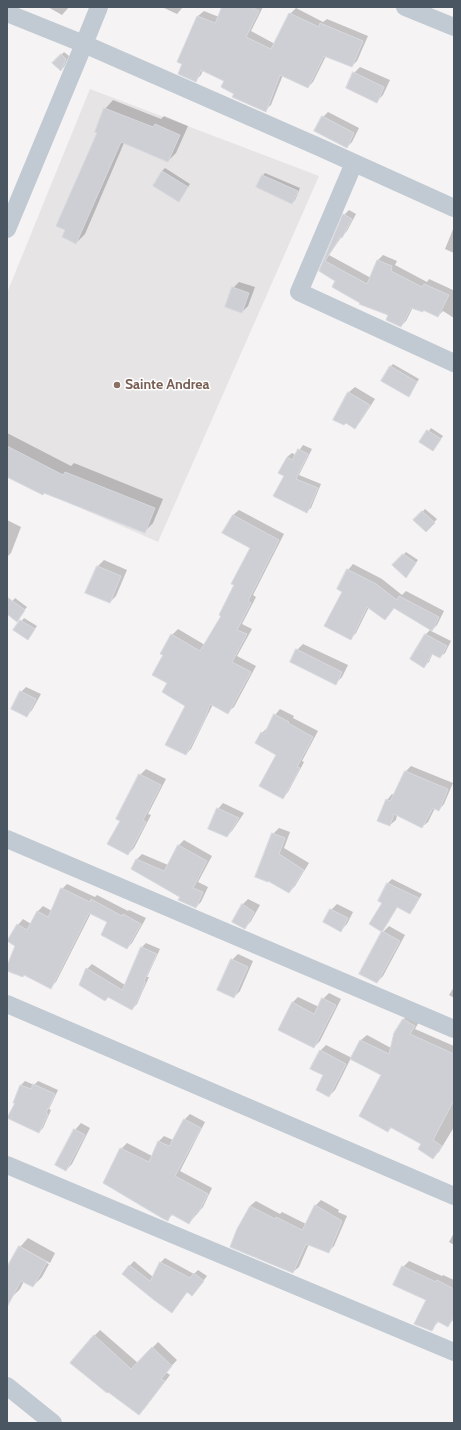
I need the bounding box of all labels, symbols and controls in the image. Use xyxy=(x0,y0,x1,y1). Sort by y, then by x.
place label: Sainte Andrea xyxy=(125,377,209,393)
marker: Sainte Andrea xyxy=(112,380,122,390)

